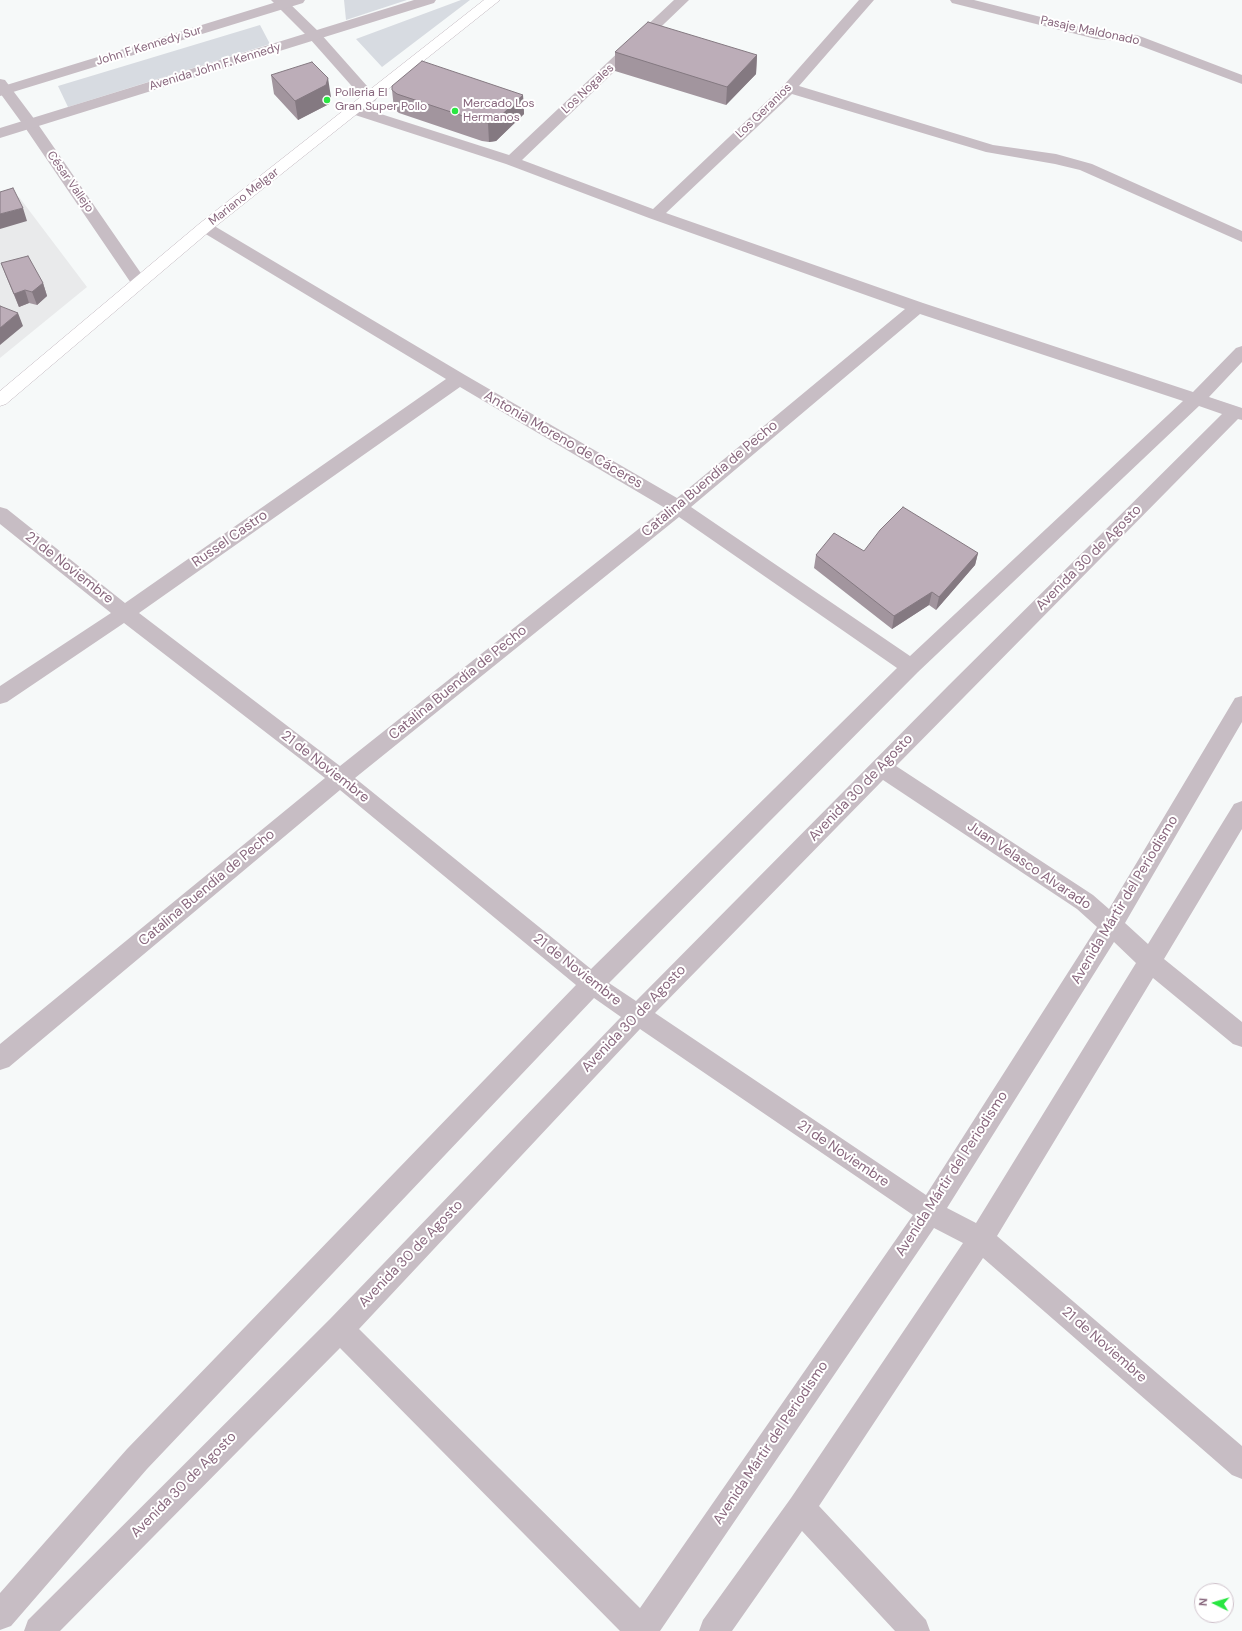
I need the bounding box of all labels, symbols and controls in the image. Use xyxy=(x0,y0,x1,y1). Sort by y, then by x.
street label: Pasaje Maldonado xyxy=(1039,13,1141,49)
street label: John F Kennedy Sur xyxy=(95,23,203,69)
street label: Avenida John F. Kennedy xyxy=(147,40,283,94)
street label: Los Nogales xyxy=(559,61,617,117)
street label: Los Geranios xyxy=(733,81,795,141)
place label: Polleria El Gran Super Pollo xyxy=(335,86,427,114)
marker: Polleria El Gran Super Pollo xyxy=(322,95,332,105)
place label: Mercado Los Hermanos xyxy=(463,97,535,125)
marker: Mercado Los Hermanos xyxy=(450,106,460,116)
street label: César Vallejo xyxy=(44,149,96,215)
street label: Mariano Melgar xyxy=(206,165,282,229)
street label: Antonia Moreno de Cáceres xyxy=(481,388,645,492)
street label: Catalina Buendía de Pecho xyxy=(638,417,782,541)
street label: Avenida 30 de Agosto xyxy=(1033,502,1145,614)
street label: Russel Castro xyxy=(189,507,271,571)
street label: 21 de Noviembre xyxy=(22,528,116,608)
street label: Catalina Buendía de Pecho xyxy=(386,622,530,744)
street label: 21 de Noviembre xyxy=(278,727,372,807)
street label: Avenida 30 de Agosto xyxy=(805,731,917,845)
street label: Avenida Mártir del Periodismo xyxy=(1068,813,1182,987)
street label: Juan Velasco Alvarado xyxy=(964,818,1094,914)
street label: Catalina Buendía de Pecho xyxy=(135,826,279,950)
street label: 21 de Noviembre xyxy=(530,930,624,1010)
street label: Avenida 30 de Agosto xyxy=(578,962,690,1076)
street label: Avenida Mártir del Periodismo xyxy=(892,1088,1012,1260)
street label: 21 de Noviembre xyxy=(794,1117,892,1191)
street label: Avenida 30 de Agosto xyxy=(355,1197,467,1311)
street label: 21 de Noviembre xyxy=(1058,1304,1150,1386)
street label: Avenida Mártir del Periodismo xyxy=(710,1358,832,1528)
street label: Avenida 30 de Agosto xyxy=(128,1429,240,1541)
north arrow xyxy=(1194,1583,1234,1623)
text: N xyxy=(1196,1597,1210,1607)

